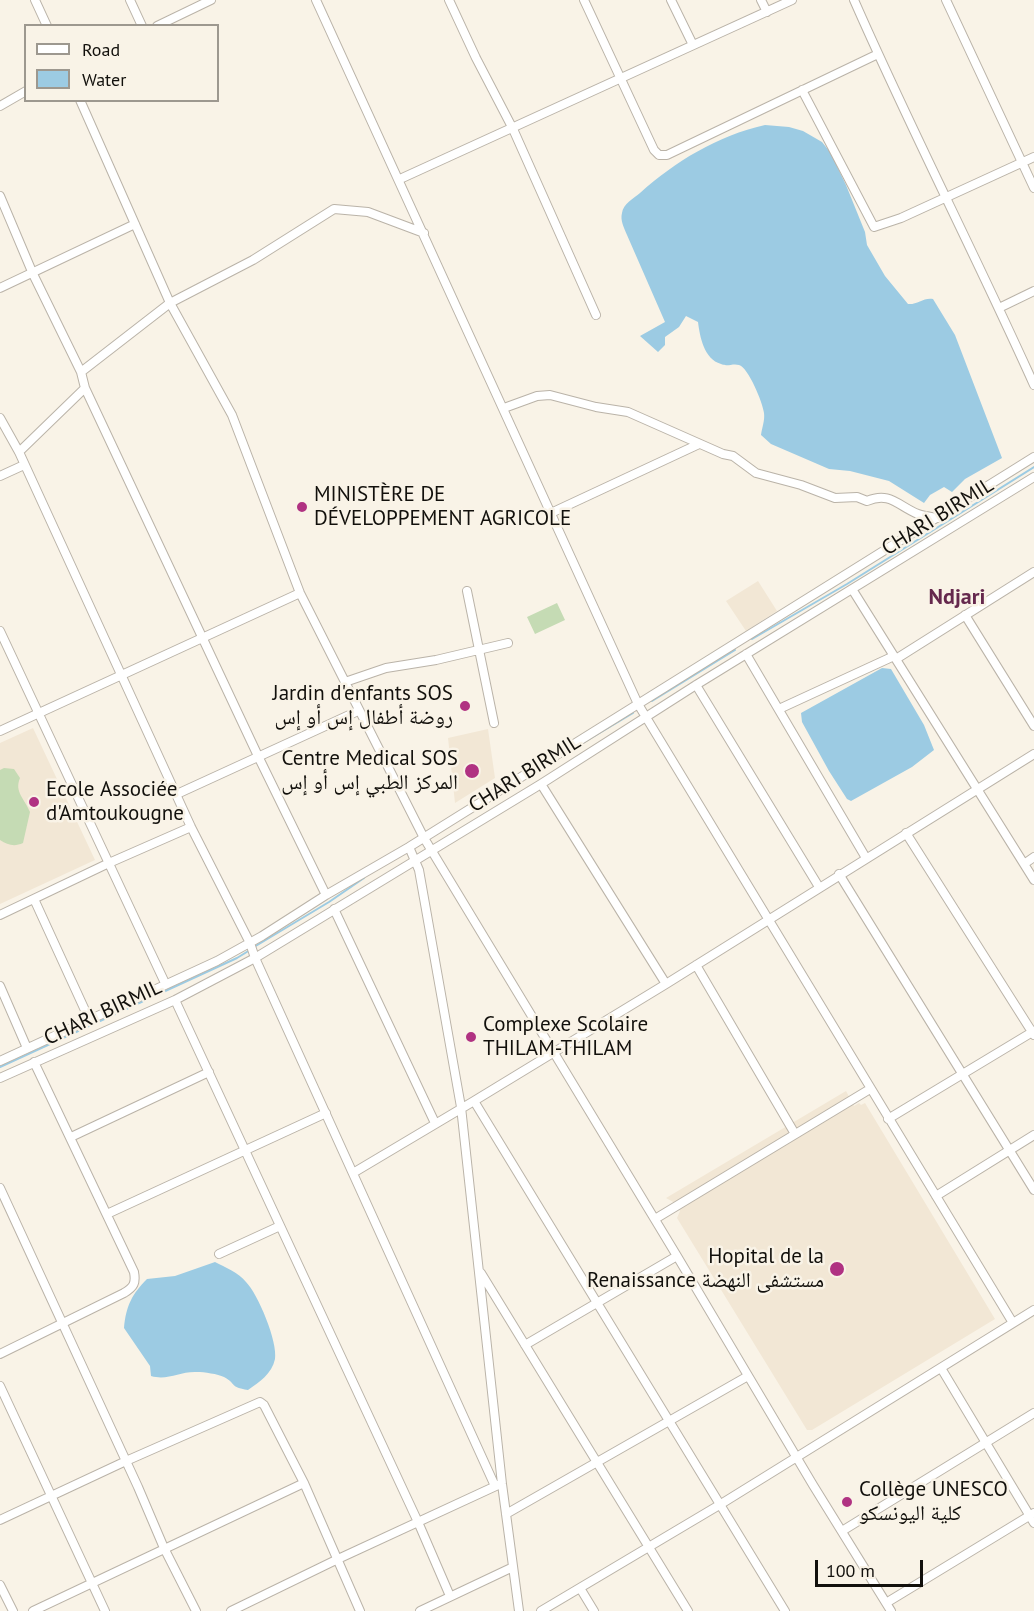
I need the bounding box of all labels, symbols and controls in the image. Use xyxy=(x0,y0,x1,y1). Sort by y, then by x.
legend xyxy=(24,24,219,102)
text: Road xyxy=(82,38,120,61)
text: Water xyxy=(82,68,126,91)
street label: CHARI BIRMIL xyxy=(877,473,999,561)
place label: MINISTÈRE DE DÉVELOPPEMENT AGRICOLE xyxy=(314,482,571,532)
marker: MINISTÈRE DE DÉVELOPPEMENT AGRICOLE xyxy=(295,500,309,514)
district label: Ndjari xyxy=(929,585,985,611)
place label: Jardin d'enfants SOS روضة أطفال إس أو إس xyxy=(273,681,453,731)
marker: Jardin d'enfants SOS روضة أطفال إس أو إس xyxy=(458,699,472,713)
street label: CHARI BIRMIL xyxy=(464,730,586,818)
place label: Centre Medical SOS المركز الطبي إس أو إس xyxy=(281,746,458,796)
marker: Centre Medical SOS المركز الطبي إس أو إس xyxy=(463,762,481,780)
place label: Ecole Associée d'Amtoukougne xyxy=(46,777,184,827)
marker: Ecole Associée d'Amtoukougne xyxy=(27,795,41,809)
street label: CHARI BIRMIL xyxy=(40,975,166,1051)
place label: Complexe Scolaire THILAM-THILAM xyxy=(483,1012,648,1062)
marker: Complexe Scolaire THILAM-THILAM xyxy=(464,1030,478,1044)
place label: Hopital de la Renaissance مستشفى النهضة xyxy=(587,1244,824,1294)
marker: Hopital de la Renaissance مستشفى النهضة xyxy=(828,1260,846,1278)
place label: Collège UNESCO كلية اليونسكو xyxy=(859,1477,1008,1527)
marker: Collège UNESCO كلية اليونسكو xyxy=(840,1495,854,1509)
scale bar xyxy=(818,1548,926,1586)
text: 100 m xyxy=(826,1559,875,1582)

